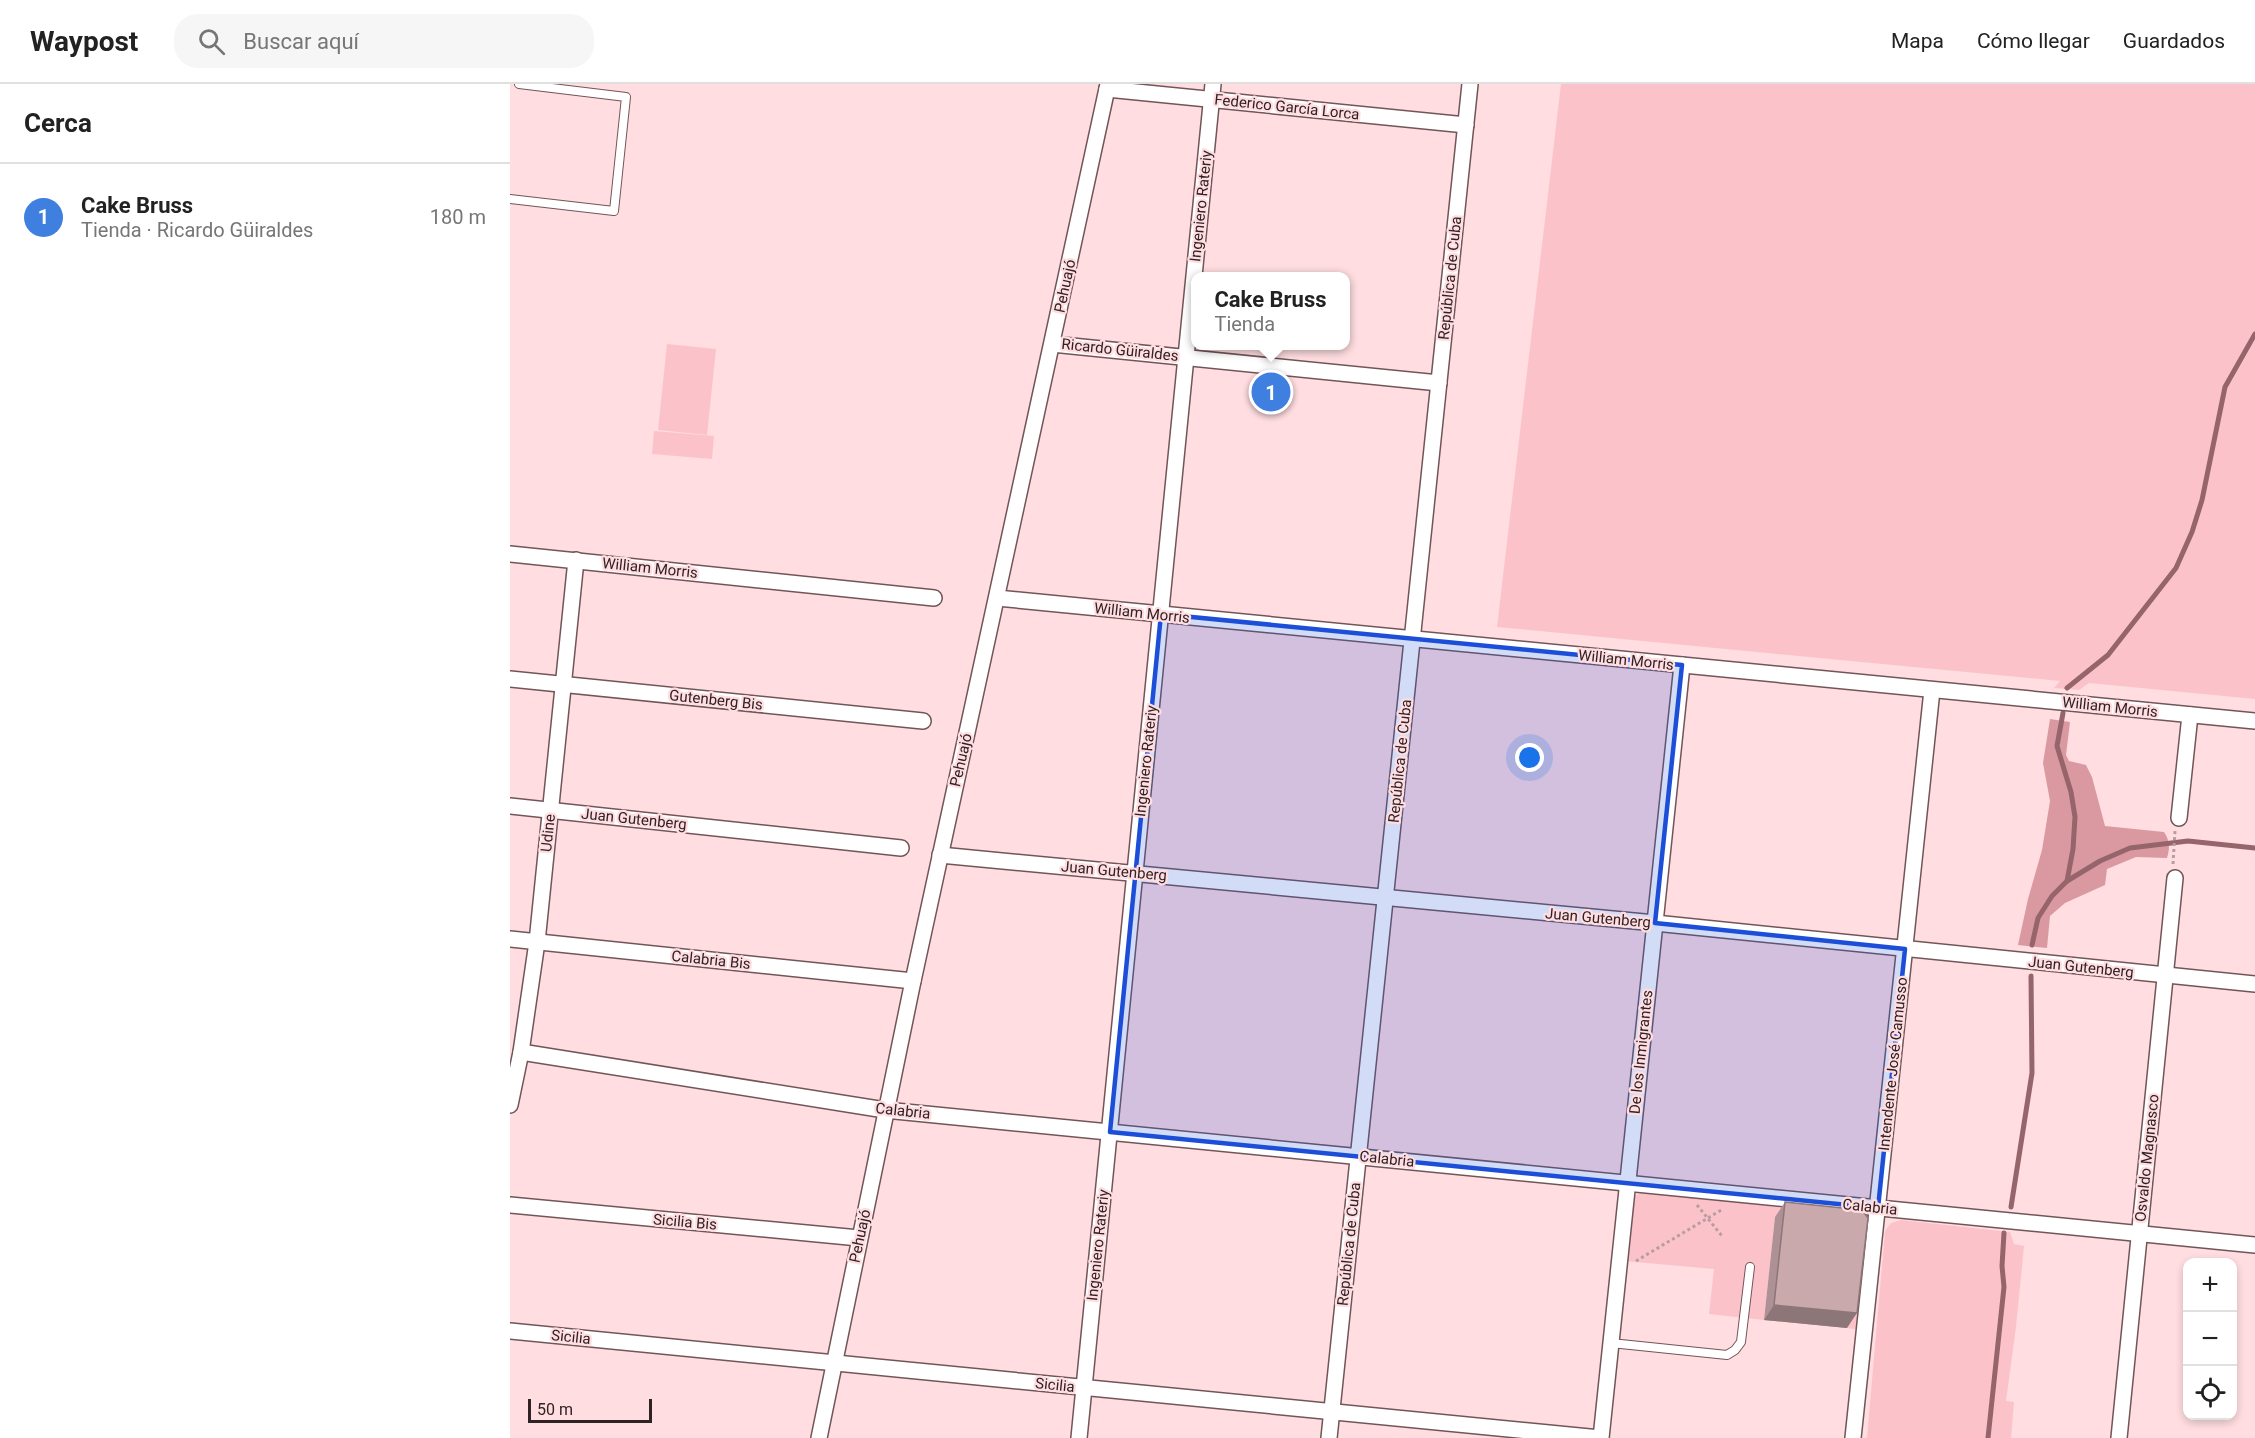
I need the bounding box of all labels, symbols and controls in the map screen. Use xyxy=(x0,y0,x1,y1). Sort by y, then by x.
search box xyxy=(174,14,594,68)
text: Waypost xyxy=(30,25,138,58)
icon: search xyxy=(195,25,228,58)
text: Buscar aquí xyxy=(243,29,359,54)
text: Mapa xyxy=(1891,29,1944,53)
text: Cómo llegar xyxy=(1977,29,2090,53)
text: Guardados xyxy=(2123,29,2225,53)
street label: Federico García Lorca xyxy=(1214,90,1360,124)
text: Cerca xyxy=(24,108,92,138)
street label: Ingeniero Rateriy xyxy=(1186,149,1216,263)
text: Cake Bruss xyxy=(81,193,193,218)
text: 1 xyxy=(38,205,49,229)
text: 180 m xyxy=(430,205,486,229)
street label: República de Cuba xyxy=(1435,215,1465,341)
text: Tienda · Ricardo Güiraldes xyxy=(81,218,313,242)
street label: Pehuajó xyxy=(1051,258,1079,314)
popup xyxy=(1191,272,1350,350)
text: Cake Bruss xyxy=(1214,287,1327,312)
text: Tienda xyxy=(1214,312,1275,336)
street label: Ricardo Güiraldes xyxy=(1061,335,1179,365)
pin: 1 xyxy=(1252,370,1290,414)
street label: William Morris xyxy=(601,554,699,582)
street label: William Morris xyxy=(1093,599,1191,627)
street label: William Morris xyxy=(1577,646,1675,674)
street label: Gutenberg Bis xyxy=(668,686,764,714)
street label: William Morris xyxy=(2061,693,2159,721)
street label: República de Cuba xyxy=(1385,698,1415,824)
street label: Ingeniero Rateriy xyxy=(1131,704,1161,818)
street label: Pehuajó xyxy=(946,732,976,788)
your location xyxy=(1515,743,1544,772)
street label: Juan Gutenberg xyxy=(580,805,688,833)
street label: Udine xyxy=(537,813,559,853)
street label: Juan Gutenberg xyxy=(1060,857,1168,885)
street label: Juan Gutenberg xyxy=(1544,904,1652,932)
street label: Calabria Bis xyxy=(671,947,751,973)
street label: Juan Gutenberg xyxy=(2027,953,2135,981)
street label: Intendente José Camusso xyxy=(1875,976,1911,1152)
street label: De los Inmigrantes xyxy=(1626,989,1656,1115)
street label: Osvaldo Magnasco xyxy=(2131,1093,2163,1223)
street label: Calabria xyxy=(875,1099,931,1123)
street label: Calabria xyxy=(1359,1147,1415,1171)
street label: República de Cuba xyxy=(1334,1181,1364,1307)
street label: Ingeniero Rateriy xyxy=(1083,1188,1113,1302)
street label: Calabria xyxy=(1842,1195,1898,1219)
street label: Pehuajó xyxy=(846,1208,874,1264)
street label: Sicilia Bis xyxy=(652,1210,718,1234)
map controls xyxy=(2183,1258,2237,1420)
button: + xyxy=(2183,1258,2237,1312)
button: − xyxy=(2183,1312,2237,1366)
street label: Sicilia xyxy=(550,1326,592,1348)
button: locate xyxy=(2183,1366,2237,1420)
street label: Sicilia xyxy=(1034,1374,1076,1396)
scale bar xyxy=(528,1396,652,1424)
text: 50 m xyxy=(537,1400,573,1419)

